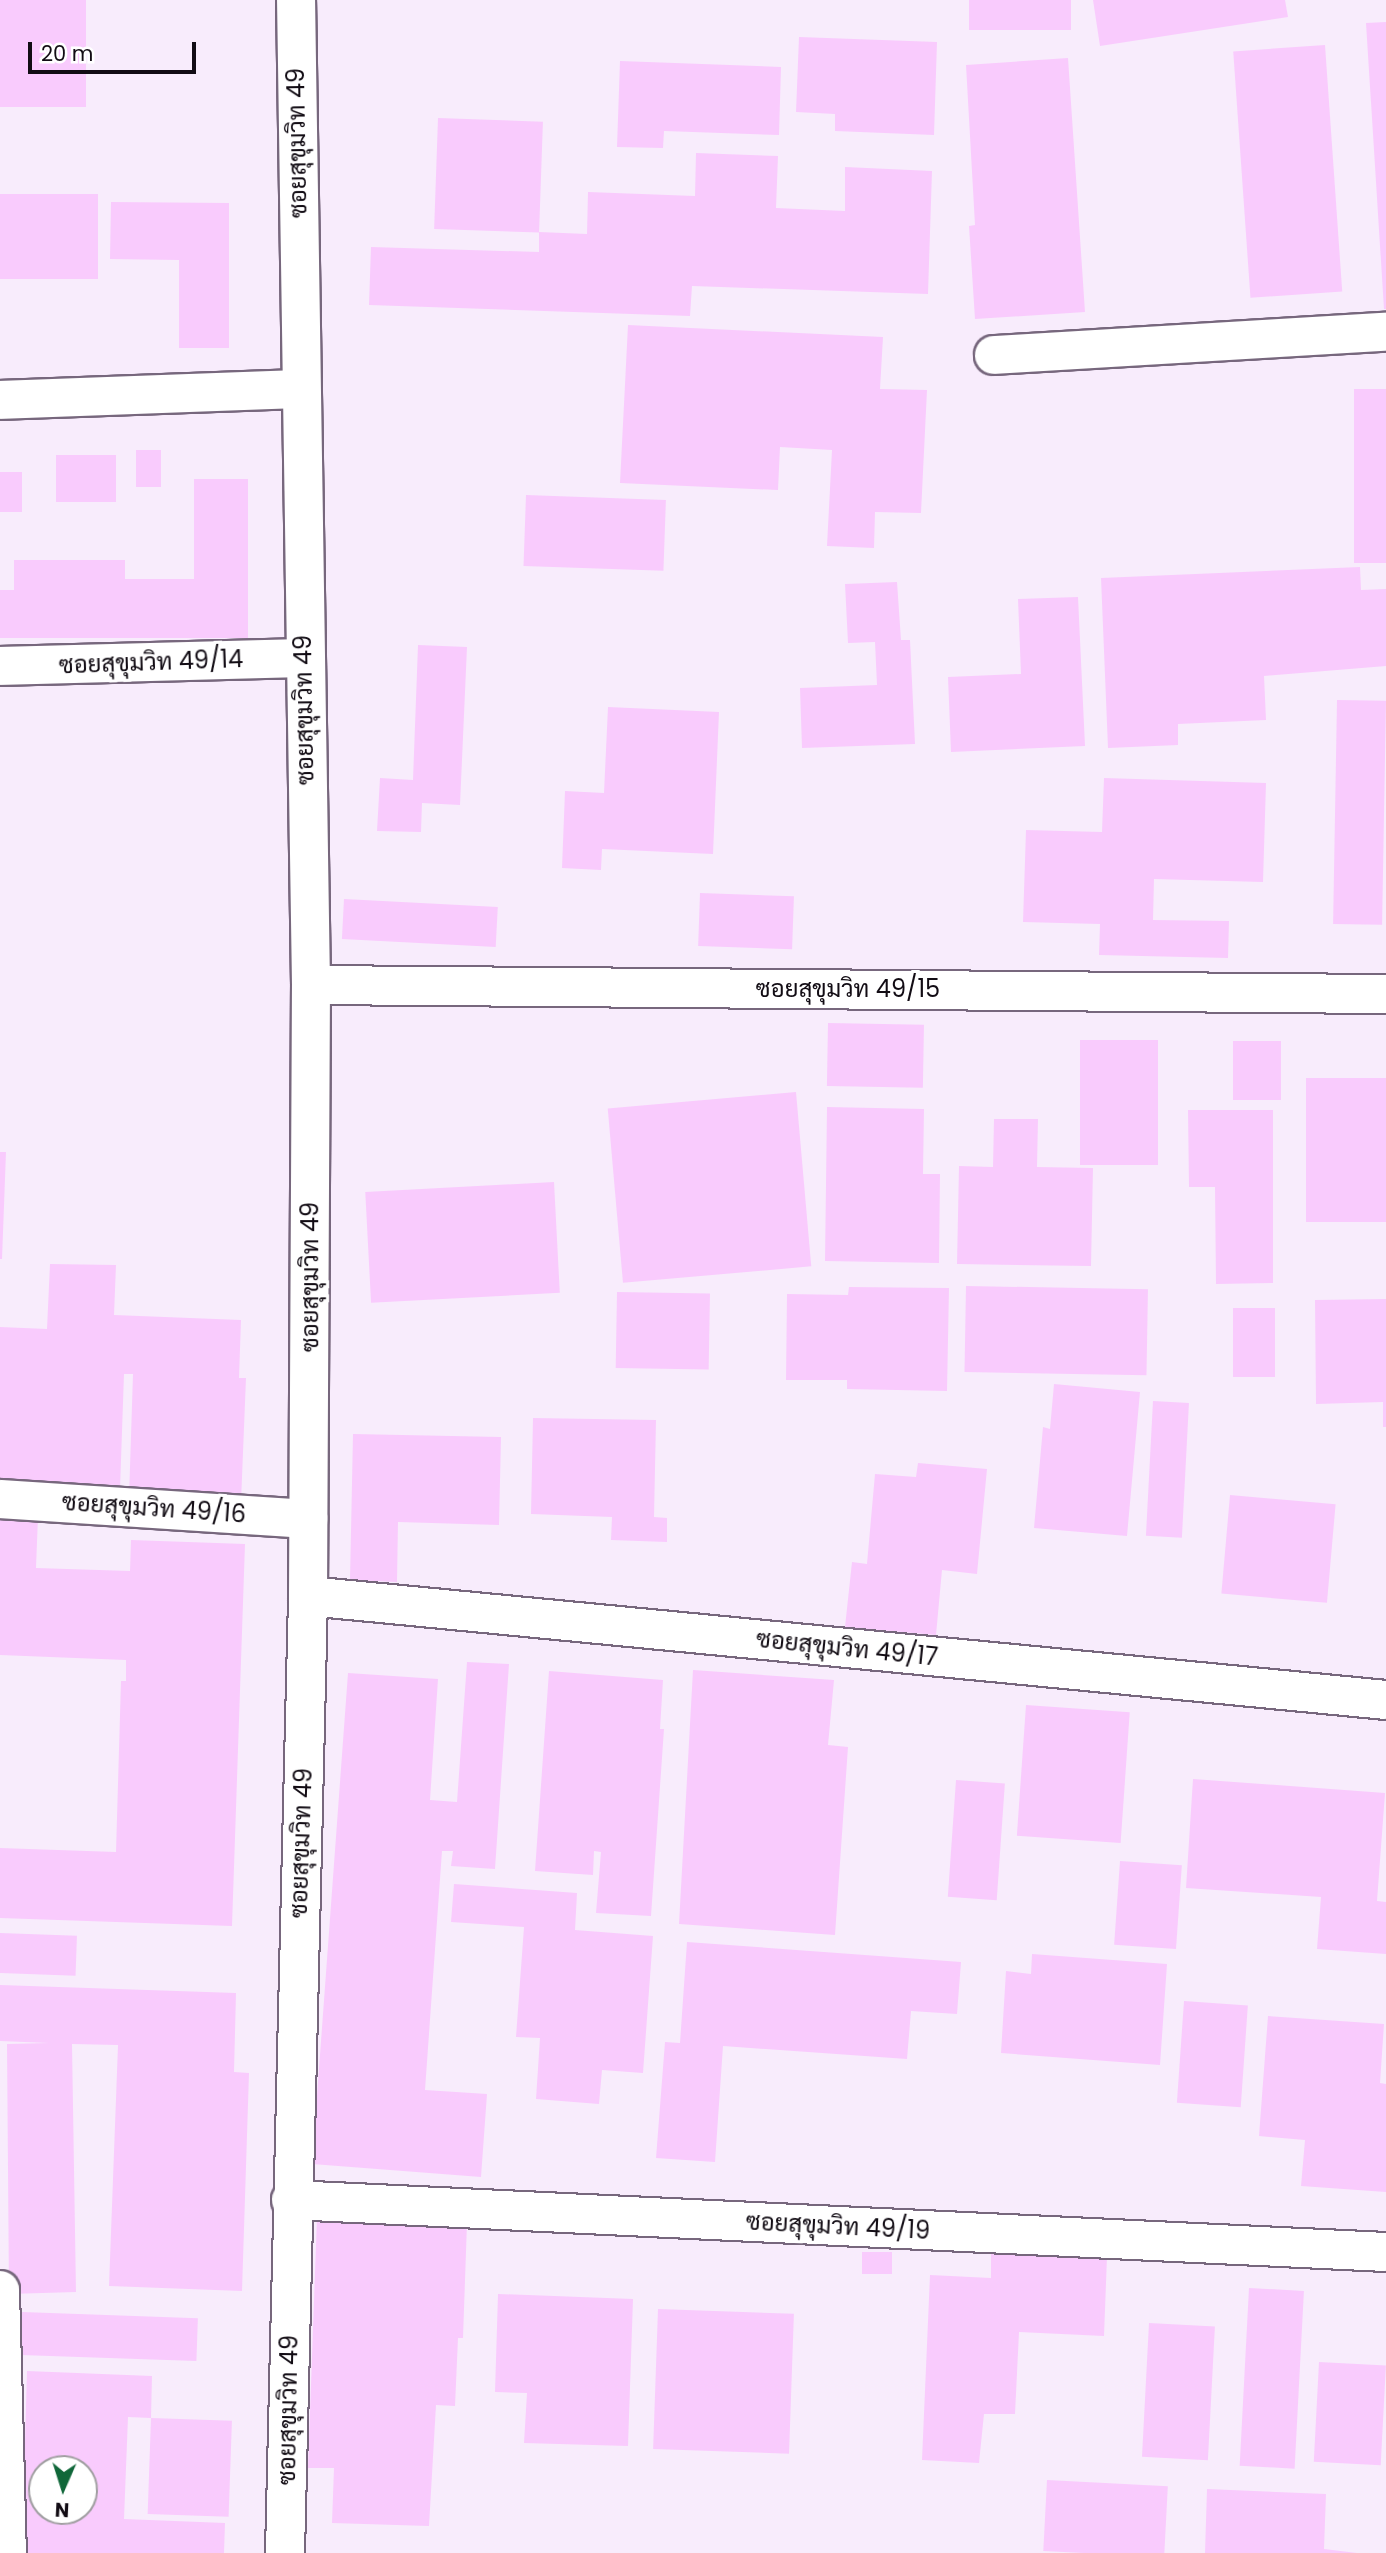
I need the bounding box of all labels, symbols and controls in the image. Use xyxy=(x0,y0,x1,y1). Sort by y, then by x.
scale bar xyxy=(32,28,200,72)
text: 20 m xyxy=(41,39,94,68)
street label: ซอยสุขุมวิท 49 xyxy=(281,68,313,218)
street label: ซอยสุขุมวิท 49 xyxy=(288,635,320,785)
street label: ซอยสุขุมวิท 49/14 xyxy=(58,644,244,680)
street label: ซอยสุขุมวิท 49/15 xyxy=(756,975,940,1003)
street label: ซอยสุขุมวิท 49 xyxy=(296,1202,324,1352)
street label: ซอยสุขุมวิท 49/16 xyxy=(61,1487,247,1529)
street label: ซอยสุขุมวิท 49/17 xyxy=(755,1624,939,1672)
street label: ซอยสุขุมวิท 49 xyxy=(284,1767,318,1919)
street label: ซอยสุขุมวิท 49/19 xyxy=(745,2207,931,2245)
street label: ซอยสุขุมวิท 49 xyxy=(272,2335,304,2485)
north arrow xyxy=(28,2455,98,2525)
text: N xyxy=(54,2496,70,2523)

